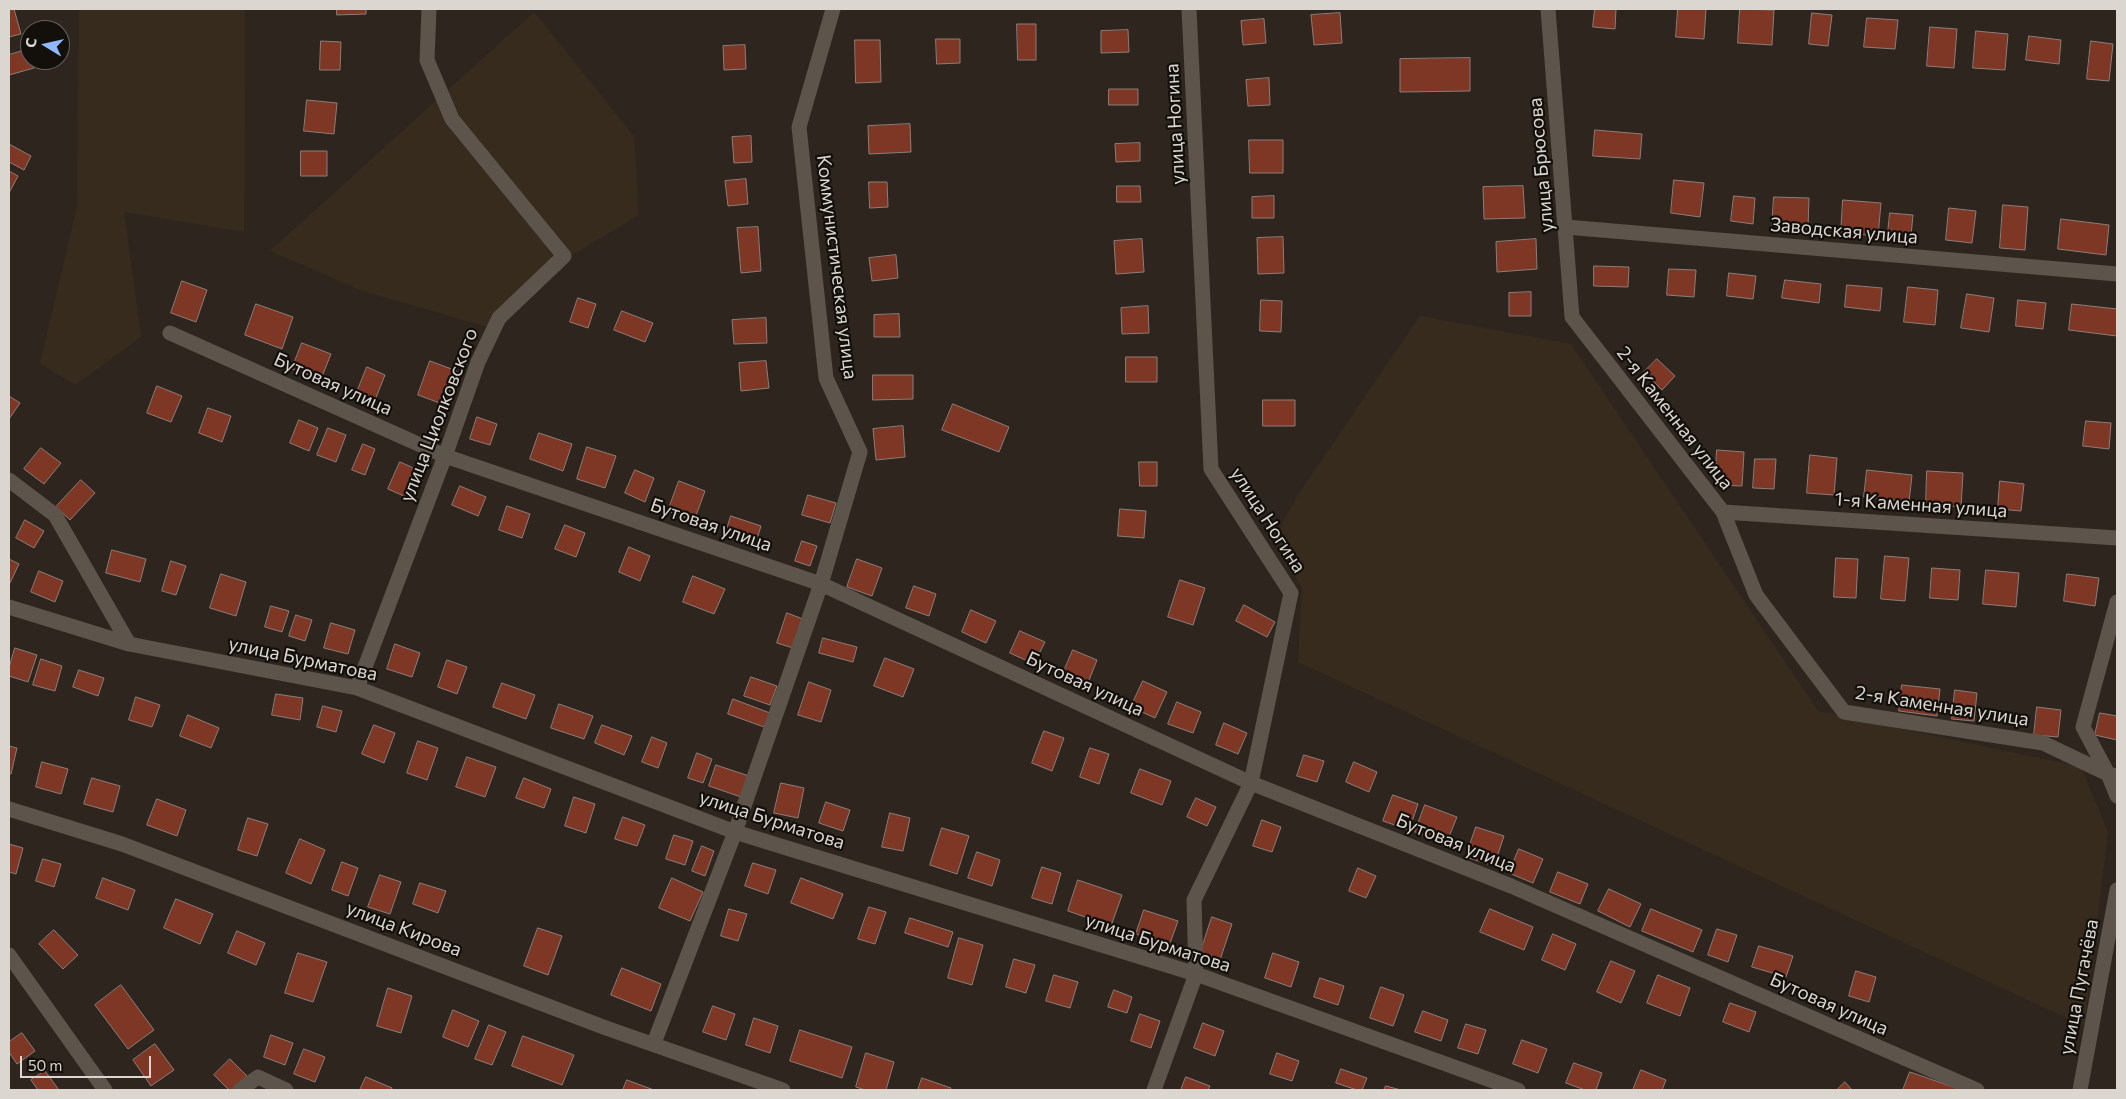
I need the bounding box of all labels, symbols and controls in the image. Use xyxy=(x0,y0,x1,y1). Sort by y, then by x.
north arrow xyxy=(20,20,70,70)
text: С xyxy=(22,37,40,49)
street label: улица Ногина xyxy=(1160,63,1190,185)
street label: улица Брюсова xyxy=(1524,97,1558,233)
street label: Коммунистическая улица xyxy=(812,153,862,381)
street label: Заводская улица xyxy=(1769,213,1919,249)
street label: улица Циолковского xyxy=(395,325,483,505)
street label: 2-я Каменная улица xyxy=(1612,342,1738,494)
street label: Бутовая улица xyxy=(270,348,396,420)
street label: улица Ногина xyxy=(1225,463,1311,577)
street label: 1-я Каменная улица xyxy=(1834,488,2008,522)
street label: Бутовая улица xyxy=(647,494,775,556)
street label: улица Бурматова xyxy=(227,632,379,686)
street label: Бутовая улица xyxy=(1023,647,1147,721)
street label: 2-я Каменная улица xyxy=(1854,681,2030,731)
street label: улица Бурматова xyxy=(696,786,848,854)
street label: Бутовая улица xyxy=(1393,809,1519,877)
street label: улица Кирова xyxy=(343,897,465,961)
street label: улица Бурматова xyxy=(1082,909,1234,977)
street label: улица Пугачёва xyxy=(2055,917,2103,1057)
street label: Бутовая улица xyxy=(1766,968,1892,1040)
scale bar xyxy=(22,1046,154,1078)
text: 50 m xyxy=(28,1056,62,1074)

